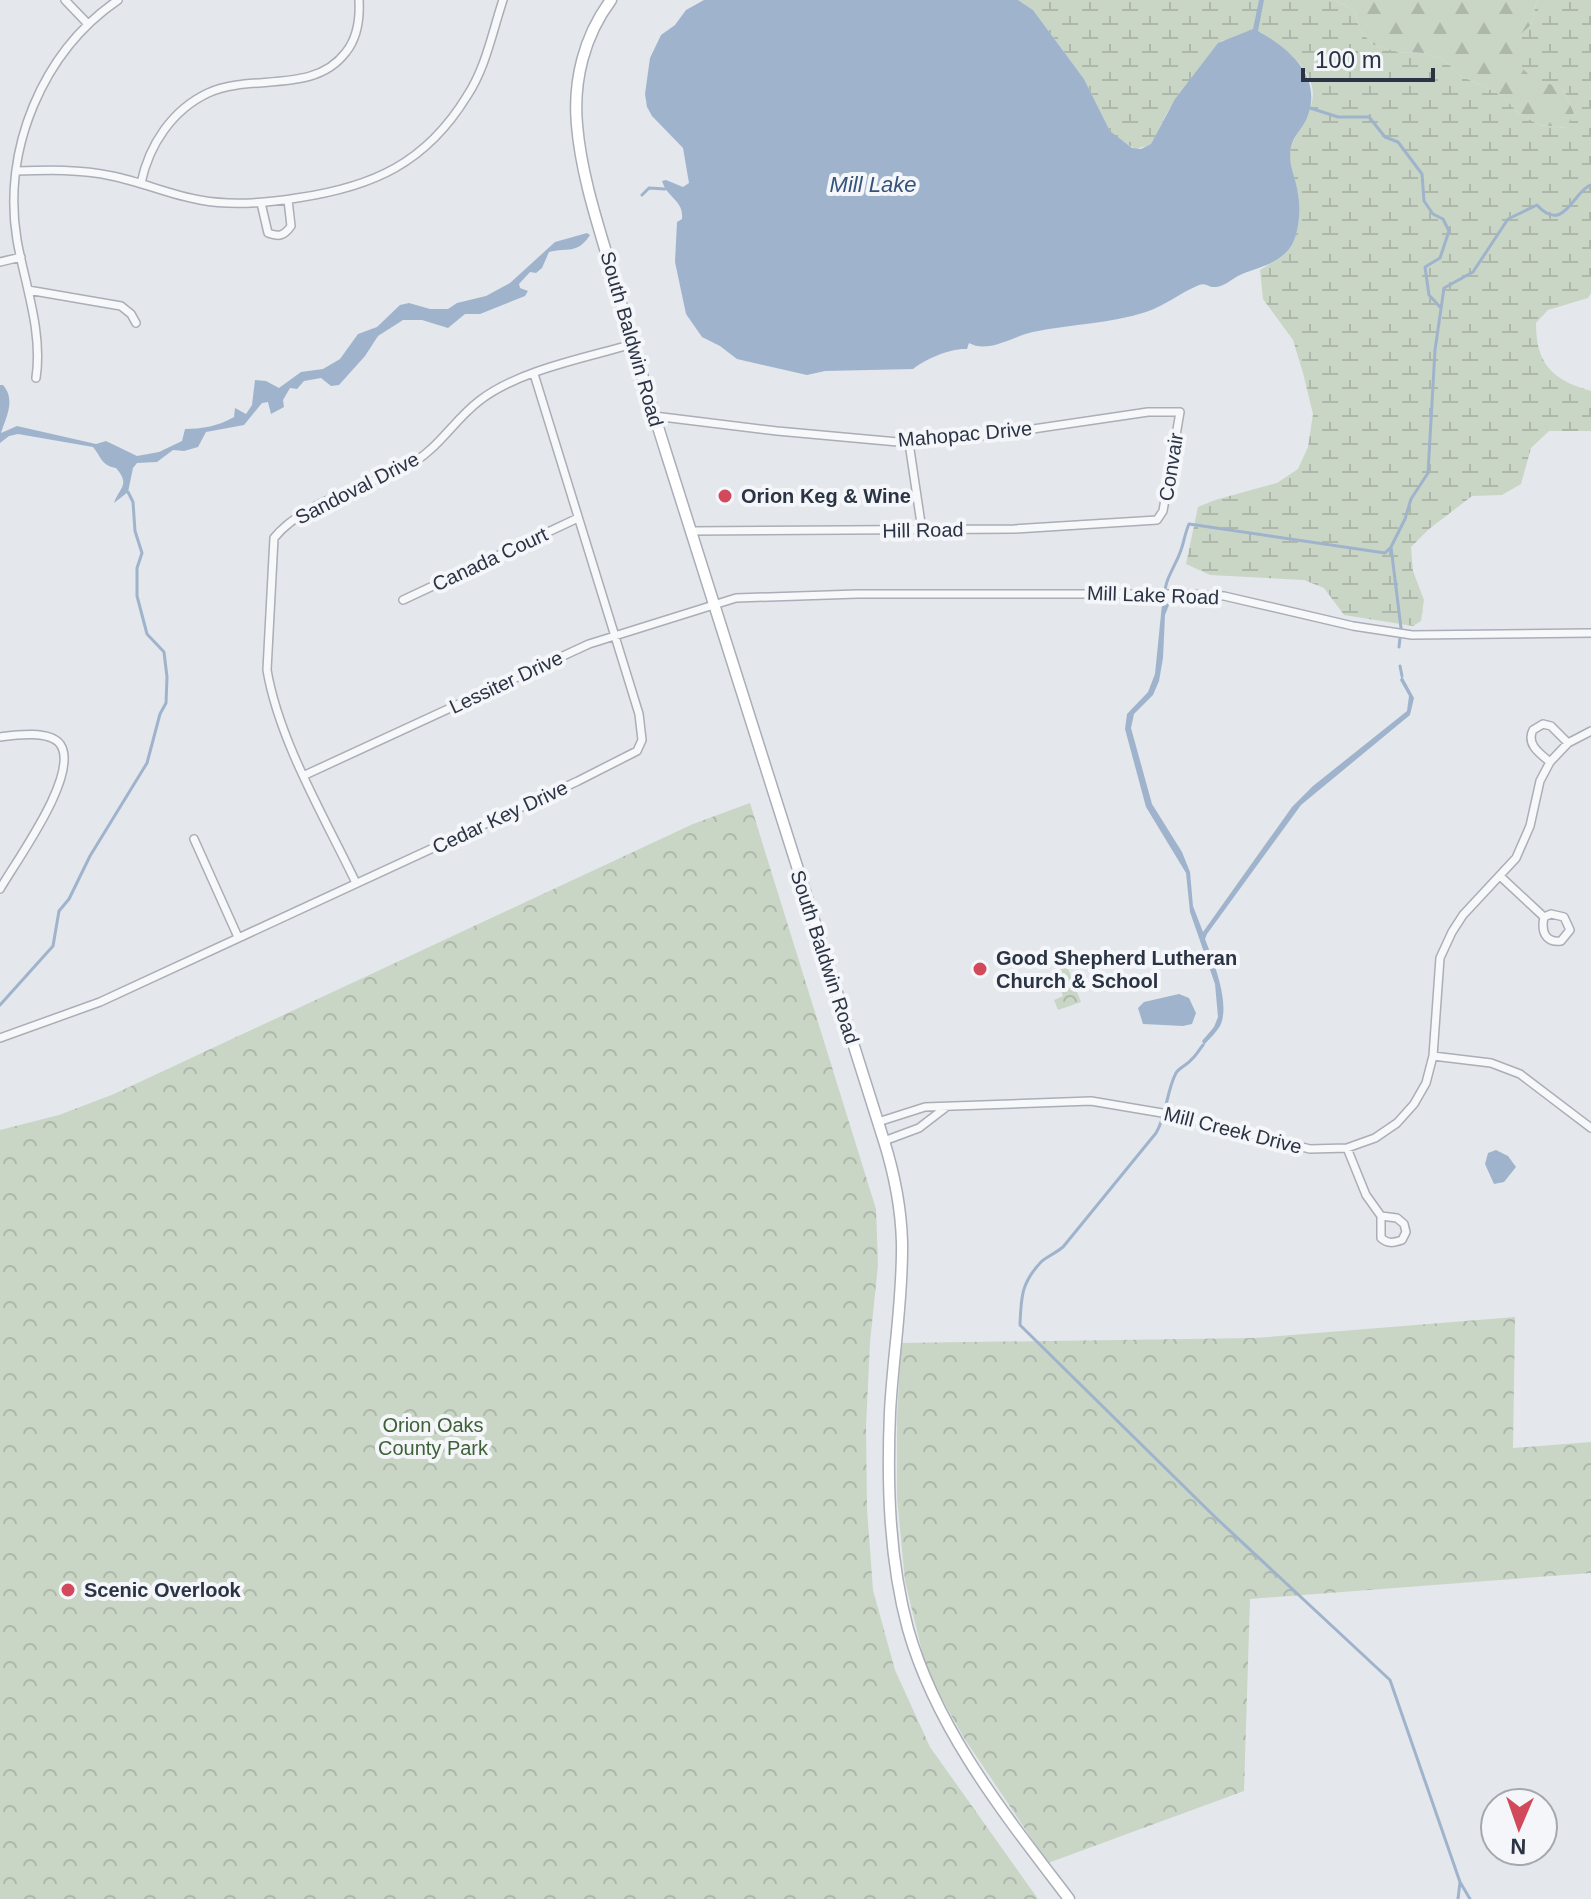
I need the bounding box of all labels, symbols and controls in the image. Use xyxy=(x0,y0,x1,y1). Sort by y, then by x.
scale bar xyxy=(1303,32,1433,82)
text: 100 m xyxy=(1315,46,1382,73)
water label: Mill Lake xyxy=(830,172,916,197)
street label: South Baldwin Road xyxy=(596,249,668,429)
street label: Mahopac Drive xyxy=(897,417,1033,451)
street label: Convair xyxy=(1155,431,1187,503)
street label: Sandoval Drive xyxy=(292,447,422,529)
place label: Orion Keg & Wine xyxy=(741,485,911,507)
marker: Orion Keg & Wine xyxy=(716,487,734,505)
street label: Hill Road xyxy=(882,518,964,542)
street label: Canada Court xyxy=(429,523,551,595)
street label: Mill Lake Road xyxy=(1087,582,1219,608)
street label: Lessiter Drive xyxy=(446,646,566,718)
street label: Cedar Key Drive xyxy=(429,776,571,858)
street label: South Baldwin Road xyxy=(787,867,863,1047)
place label: Good Shepherd Lutheran Church & School xyxy=(996,947,1237,992)
marker: Good Shepherd Lutheran Church & School xyxy=(971,960,989,978)
street label: Mill Creek Drive xyxy=(1162,1102,1304,1158)
park label: Orion Oaks County Park xyxy=(378,1414,489,1459)
place label: Scenic Overlook xyxy=(84,1579,242,1601)
marker: Scenic Overlook xyxy=(59,1581,77,1599)
north arrow xyxy=(1479,1787,1559,1867)
text: N xyxy=(1510,1834,1527,1859)

